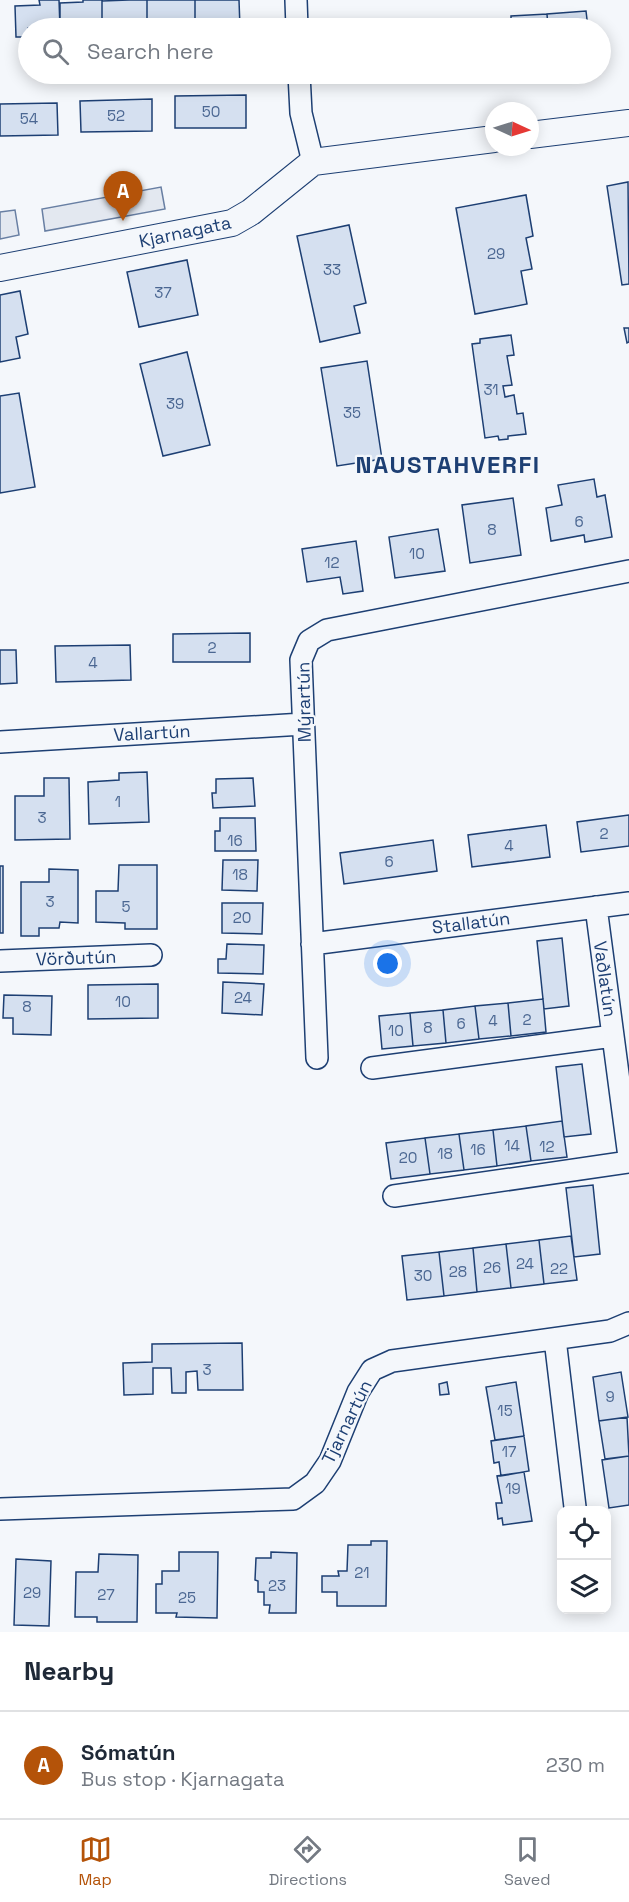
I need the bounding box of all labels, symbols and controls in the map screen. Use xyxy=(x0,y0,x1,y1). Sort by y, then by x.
search box xyxy=(18,18,611,84)
icon: search xyxy=(39,35,72,68)
text: Search here xyxy=(87,37,214,65)
house number: 50 xyxy=(202,102,220,121)
north arrow xyxy=(485,102,539,156)
house number: 52 xyxy=(107,106,125,125)
house number: 54 xyxy=(20,109,38,128)
pin: A xyxy=(104,172,142,221)
street label: Kjarnagata xyxy=(137,211,233,252)
house number: 29 xyxy=(487,244,505,263)
house number: 33 xyxy=(323,260,341,279)
house number: 37 xyxy=(154,283,172,302)
house number: 31 xyxy=(483,380,499,399)
house number: 39 xyxy=(166,394,184,413)
house number: 35 xyxy=(343,403,361,422)
district label: NAUSTAHVERFI xyxy=(355,449,541,480)
house number: 6 xyxy=(574,512,584,531)
house number: 8 xyxy=(487,520,497,539)
house number: 10 xyxy=(409,544,425,563)
house number: 12 xyxy=(324,553,340,572)
house number: 2 xyxy=(207,638,217,657)
house number: 4 xyxy=(88,653,98,672)
street label: Mýrartún xyxy=(291,662,316,742)
street label: Vallartún xyxy=(113,719,191,746)
house number: 1 xyxy=(115,792,121,811)
house number: 3 xyxy=(37,808,47,827)
house number: 2 xyxy=(599,824,609,843)
house number: 16 xyxy=(227,831,243,850)
house number: 4 xyxy=(504,836,514,855)
house number: 6 xyxy=(384,852,394,871)
house number: 18 xyxy=(232,865,248,884)
house number: 3 xyxy=(45,892,55,911)
house number: 5 xyxy=(122,897,131,916)
street label: Stallatún xyxy=(431,906,511,939)
house number: 20 xyxy=(233,908,251,927)
street label: Vaðlatún xyxy=(589,940,622,1018)
street label: Vörðutún xyxy=(35,945,117,970)
your location xyxy=(373,949,402,978)
house number: 24 xyxy=(234,988,252,1007)
house number: 10 xyxy=(115,992,131,1011)
house number: 8 xyxy=(22,997,32,1016)
house number: 2 xyxy=(522,1010,532,1029)
house number: 4 xyxy=(488,1011,498,1030)
house number: 6 xyxy=(456,1014,466,1033)
house number: 8 xyxy=(423,1018,433,1037)
house number: 10 xyxy=(388,1021,404,1040)
house number: 14 xyxy=(504,1136,520,1155)
house number: 12 xyxy=(539,1137,555,1156)
house number: 16 xyxy=(470,1140,486,1159)
house number: 18 xyxy=(437,1144,453,1163)
house number: 20 xyxy=(399,1148,417,1167)
house number: 24 xyxy=(516,1254,534,1273)
house number: 26 xyxy=(483,1258,501,1277)
house number: 22 xyxy=(550,1259,568,1278)
house number: 28 xyxy=(449,1262,467,1281)
house number: 30 xyxy=(414,1266,432,1285)
house number: 3 xyxy=(202,1360,212,1379)
street label: Tjarnartún xyxy=(316,1376,377,1467)
house number: 9 xyxy=(605,1387,615,1406)
house number: 15 xyxy=(497,1401,513,1420)
house number: 17 xyxy=(502,1442,516,1461)
house number: 19 xyxy=(505,1479,521,1498)
map controls xyxy=(557,1506,611,1614)
button: locate xyxy=(557,1506,611,1560)
button: layers xyxy=(557,1560,611,1614)
house number: 21 xyxy=(354,1563,370,1582)
house number: 23 xyxy=(268,1576,286,1595)
house number: 29 xyxy=(23,1583,41,1602)
house number: 27 xyxy=(97,1585,115,1604)
house number: 25 xyxy=(178,1588,196,1607)
text: Nearby xyxy=(24,1654,114,1688)
text: Sómatún xyxy=(81,1738,176,1766)
text: A xyxy=(37,1752,50,1778)
text: 230 m xyxy=(546,1752,605,1778)
text: Bus stop · Kjarnagata xyxy=(81,1766,285,1792)
tab: Map xyxy=(78,1833,112,1890)
tab: Directions xyxy=(269,1833,347,1890)
tab: Saved xyxy=(504,1833,551,1890)

